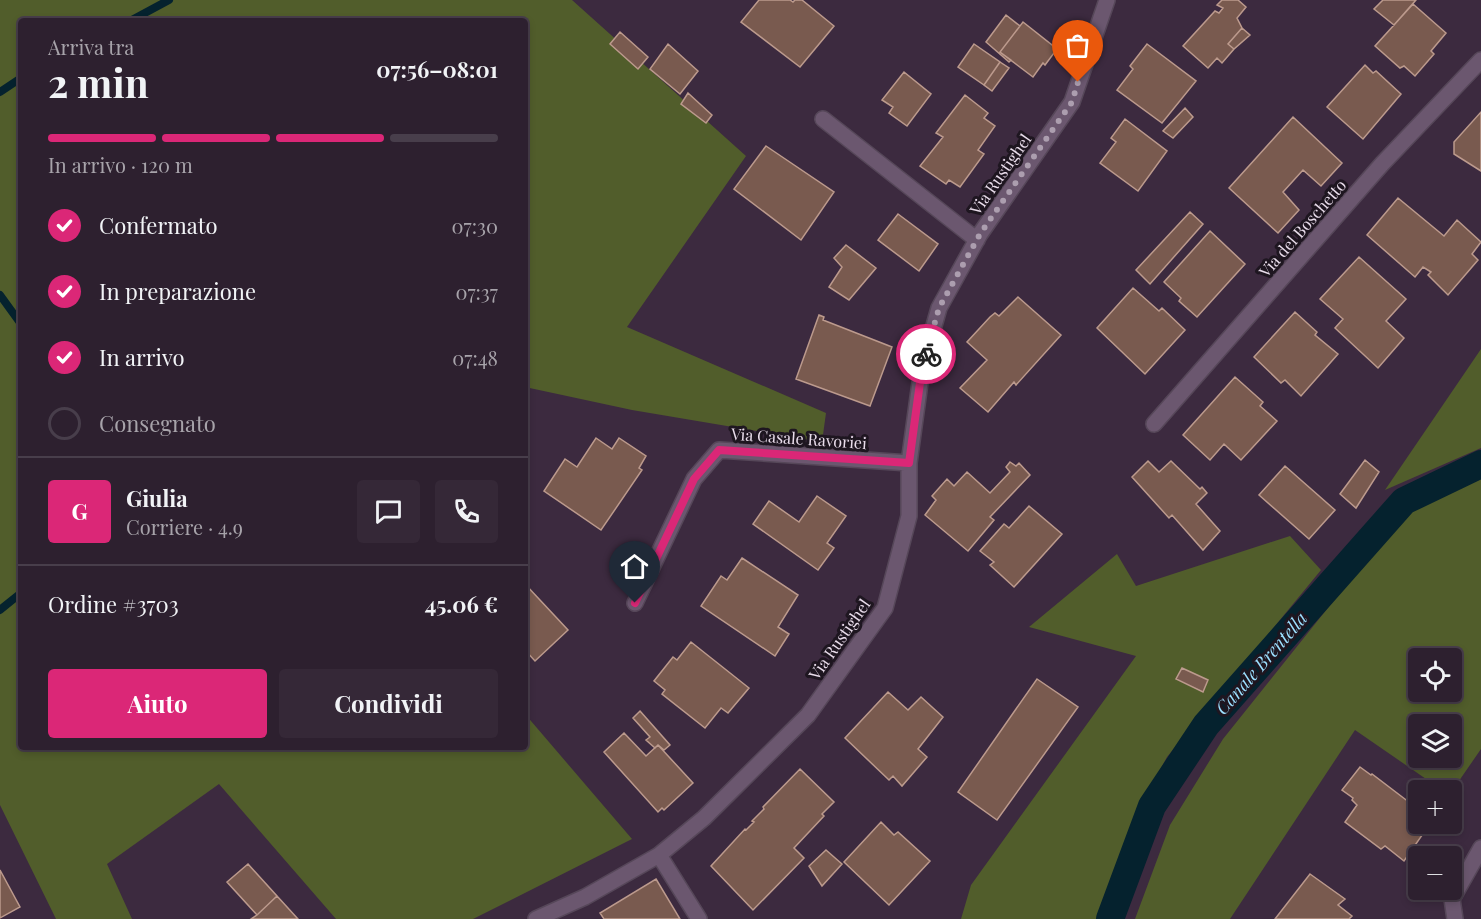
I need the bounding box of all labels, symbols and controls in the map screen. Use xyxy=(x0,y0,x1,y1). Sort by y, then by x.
pin xyxy=(1052,20,1103,82)
icon: bag xyxy=(1061,29,1094,62)
text: Arriva tra xyxy=(48,33,134,60)
text: 07:56–08:01 xyxy=(376,54,498,84)
text: 2 min xyxy=(48,56,149,108)
street label: Via Rustighel xyxy=(964,129,1036,219)
text: In arrivo · 120 m xyxy=(48,151,193,178)
street label: Via del Boschetto xyxy=(1253,175,1350,282)
icon: check xyxy=(48,209,81,242)
text: Confermato xyxy=(99,210,218,240)
text: 07:30 xyxy=(452,212,498,239)
icon: check xyxy=(48,275,81,308)
text: In preparazione xyxy=(99,276,256,306)
text: 07:37 xyxy=(455,278,498,305)
courier xyxy=(896,324,956,384)
icon: bike xyxy=(910,338,943,371)
icon: check xyxy=(48,341,81,374)
text: In arrivo xyxy=(99,342,185,372)
text: 07:48 xyxy=(452,344,498,371)
text: Consegnato xyxy=(99,408,216,438)
street label: Via Casale Ravoriei xyxy=(729,423,868,453)
button: chat xyxy=(357,480,420,543)
button: phone xyxy=(435,480,498,543)
text: Giulia xyxy=(126,483,188,513)
text: G xyxy=(71,496,88,526)
text: Corriere · 4.9 xyxy=(126,513,243,540)
pin xyxy=(609,541,660,603)
icon: home xyxy=(618,550,651,583)
text: Ordine #3703 xyxy=(48,589,179,619)
text: 45.06 € xyxy=(425,589,498,619)
street label: Via Rustighel xyxy=(803,594,875,684)
water label: Canale Brentella xyxy=(1210,607,1312,719)
map controls xyxy=(1408,648,1462,900)
button: locate xyxy=(1408,648,1462,702)
button: Aiuto xyxy=(48,669,267,738)
button: Condividi xyxy=(279,669,498,738)
button: layers xyxy=(1408,714,1462,768)
button: + xyxy=(1408,780,1462,834)
button: − xyxy=(1408,846,1462,900)

